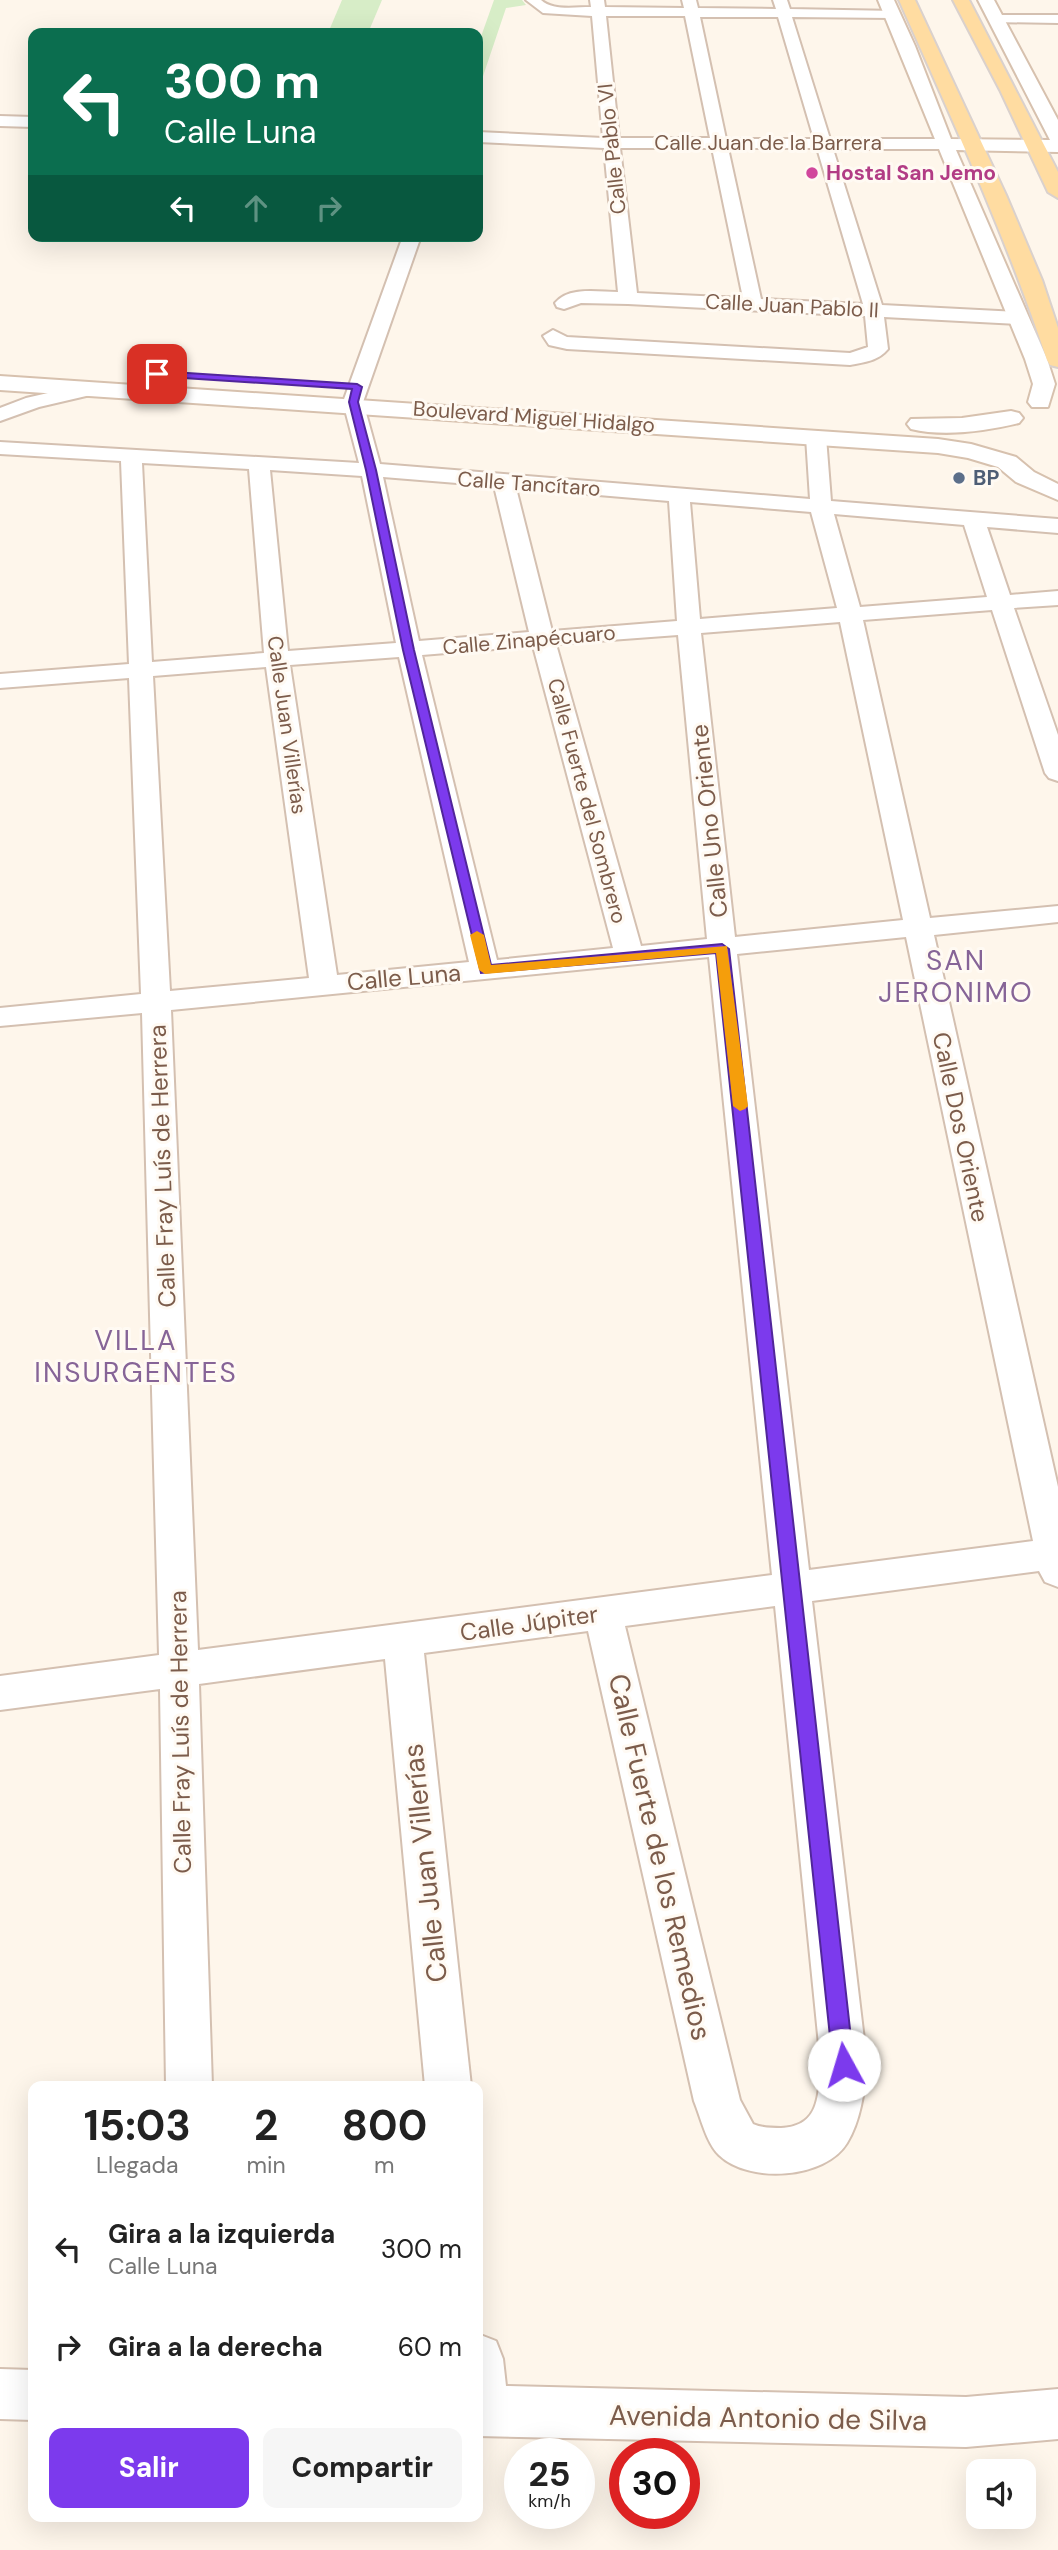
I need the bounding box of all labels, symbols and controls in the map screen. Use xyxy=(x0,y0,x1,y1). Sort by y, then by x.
text: 300 m xyxy=(164,49,320,113)
icon: left xyxy=(49,56,140,147)
street label: Calle Pablo VI xyxy=(591,82,633,216)
text: Calle Luna xyxy=(164,111,316,153)
street label: Calle Juan de la Barrera xyxy=(654,129,882,157)
place label: Hostal San Jemo xyxy=(826,159,996,187)
marker: Hostal San Jemo xyxy=(804,165,820,181)
icon: left xyxy=(164,189,202,227)
icon: ahead xyxy=(237,189,275,227)
icon: right xyxy=(310,189,348,227)
street label: Calle Juan Pablo II xyxy=(704,287,880,325)
pin xyxy=(127,344,187,404)
icon: arrive xyxy=(138,355,176,393)
street label: Boulevard Miguel Hidalgo xyxy=(412,395,656,439)
place label: BP xyxy=(973,464,999,492)
street label: Calle Tancítaro xyxy=(457,465,601,503)
marker: BP xyxy=(951,470,967,486)
street label: Calle Zinapécuaro xyxy=(441,618,617,662)
street label: Calle Juan Villerías xyxy=(261,634,313,816)
street label: Calle Fuerte del Sombrero xyxy=(541,675,633,927)
street label: Calle Uno Oriente xyxy=(683,723,735,919)
district label: SAN JERONIMO xyxy=(878,942,1034,1011)
street label: Calle Luna xyxy=(346,957,462,997)
street label: Calle Fray Luís de Herrera xyxy=(142,1024,182,1308)
street label: Calle Dos Oriente xyxy=(926,1029,996,1225)
district label: VILLA INSURGENTES xyxy=(34,1322,238,1391)
street label: Calle Fray Luís de Herrera xyxy=(162,1590,198,1874)
street label: Calle Júpiter xyxy=(458,1598,600,1648)
street label: Calle Fuerte de los Remedios xyxy=(600,1670,720,2044)
street label: Calle Juan Villerías xyxy=(394,1742,456,1984)
position arrow xyxy=(807,2028,881,2102)
text: 15:03 xyxy=(84,2098,191,2153)
text: 2 xyxy=(254,2098,278,2153)
text: 800 xyxy=(342,2098,427,2153)
text: Llegada xyxy=(96,2150,179,2180)
text: min xyxy=(247,2150,286,2180)
text: m xyxy=(374,2150,395,2180)
text: Gira a la izquierda xyxy=(108,2217,335,2251)
icon: left xyxy=(49,2230,87,2268)
text: 300 m xyxy=(381,2232,462,2266)
text: Calle Luna xyxy=(108,2251,217,2281)
icon: right xyxy=(49,2328,87,2366)
text: Gira a la derecha xyxy=(108,2330,323,2364)
text: 60 m xyxy=(398,2330,462,2364)
street label: Avenida Antonio de Silva xyxy=(609,2397,927,2439)
button: Salir xyxy=(49,2428,249,2508)
button: Compartir xyxy=(263,2428,462,2508)
speed limit sign: 30 xyxy=(609,2438,700,2529)
text: 25 xyxy=(529,2451,570,2497)
map controls xyxy=(966,2459,1036,2529)
button: sound xyxy=(966,2459,1036,2529)
text: km/h xyxy=(528,2489,571,2513)

